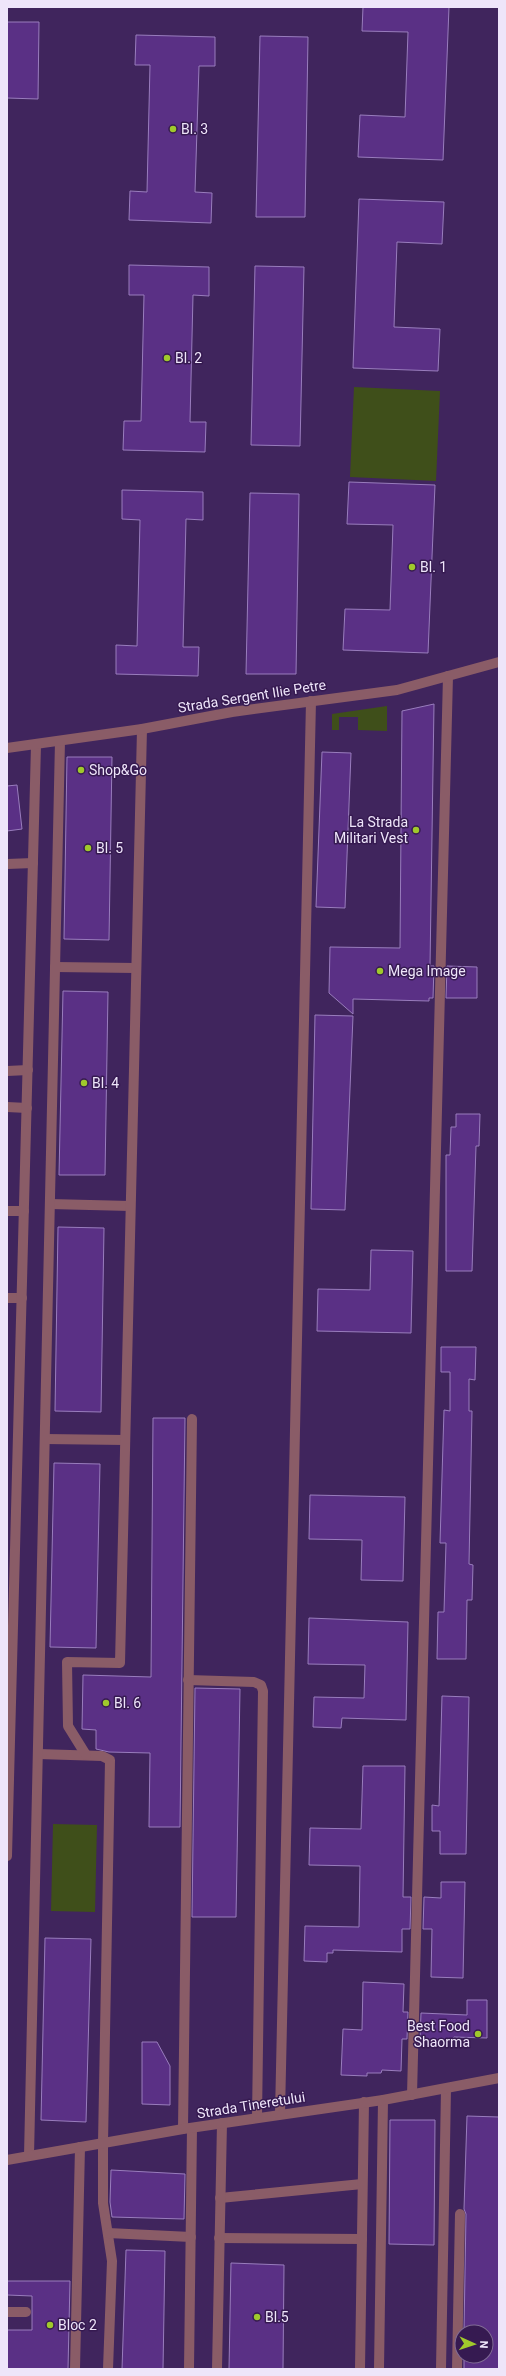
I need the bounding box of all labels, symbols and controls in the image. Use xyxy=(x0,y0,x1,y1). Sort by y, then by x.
place label: Bl. 3 xyxy=(181,121,208,137)
marker: Bl. 3 xyxy=(168,124,178,134)
place label: Bl. 2 xyxy=(175,350,202,366)
marker: Bl. 2 xyxy=(162,353,172,363)
place label: Bl. 1 xyxy=(420,559,447,575)
marker: Bl. 1 xyxy=(407,562,417,572)
street label: Strada Sergent Ilie Petre xyxy=(177,676,327,716)
place label: Shop&Go xyxy=(89,762,147,778)
marker: Shop&Go xyxy=(76,765,86,775)
place label: La Strada Militari Vest xyxy=(334,814,408,846)
marker: La Strada Militari Vest xyxy=(411,825,421,835)
place label: Bl. 5 xyxy=(96,840,123,856)
marker: Bl. 5 xyxy=(83,843,93,853)
place label: Mega Image xyxy=(388,963,466,979)
marker: Mega Image xyxy=(375,966,385,976)
place label: Bl. 4 xyxy=(92,1075,119,1091)
marker: Bl. 4 xyxy=(79,1078,89,1088)
place label: Bl. 6 xyxy=(114,1695,141,1711)
marker: Bl. 6 xyxy=(101,1698,111,1708)
place label: Best Food Shaorma xyxy=(407,2018,470,2050)
marker: Best Food Shaorma xyxy=(473,2029,483,2039)
street label: Strada Tineretului xyxy=(196,2089,306,2121)
place label: Bl.5 xyxy=(265,2309,289,2325)
marker: Bl.5 xyxy=(252,2312,262,2322)
place label: Bloc 2 xyxy=(58,2317,97,2333)
marker: Bloc 2 xyxy=(45,2320,55,2330)
north arrow xyxy=(454,2324,494,2364)
text: N xyxy=(477,2340,490,2349)

